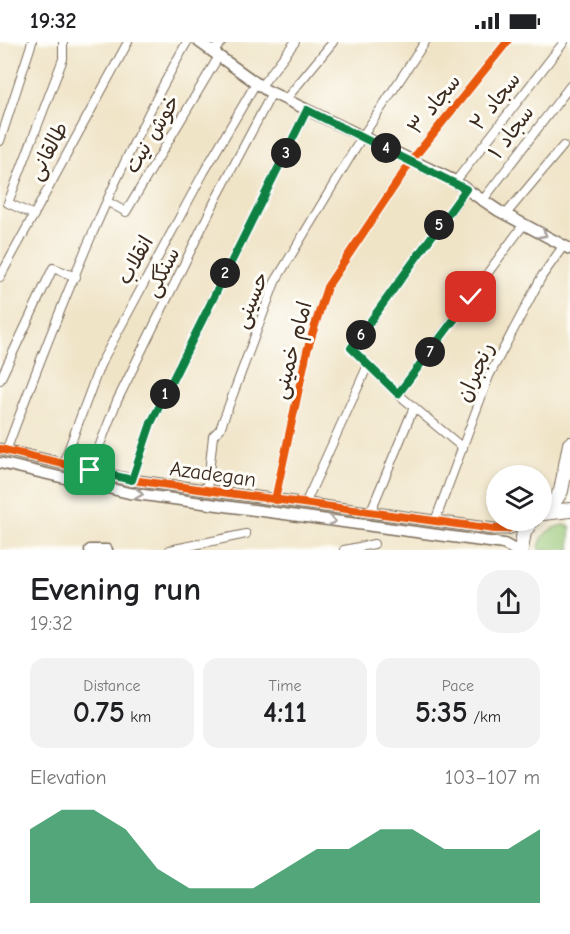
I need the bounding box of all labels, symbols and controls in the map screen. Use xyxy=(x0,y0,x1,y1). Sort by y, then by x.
text: 19:32 xyxy=(30,8,77,34)
street label: سجاد ۲ xyxy=(465,67,525,135)
street label: سجاد ۳ xyxy=(403,69,465,139)
street label: خوش نیت xyxy=(119,91,186,178)
street label: سجاد ۱ xyxy=(483,101,539,163)
street label: طالقانی xyxy=(23,118,75,185)
pin: 4 xyxy=(371,133,401,163)
pin: 3 xyxy=(271,138,301,168)
text: 4 xyxy=(382,139,390,157)
text: 3 xyxy=(282,144,290,162)
pin: 5 xyxy=(424,210,454,240)
text: 5 xyxy=(435,216,443,234)
one-way arrow xyxy=(536,227,547,238)
street label: انقلاب xyxy=(112,232,159,289)
street label: سنگکی xyxy=(139,243,186,302)
pin: 2 xyxy=(210,258,240,288)
text: 2 xyxy=(221,264,229,282)
street label: حسینی xyxy=(228,268,275,333)
pin xyxy=(445,271,496,322)
icon: check xyxy=(454,280,487,313)
street label: امام خمینی xyxy=(267,298,320,403)
pin: 6 xyxy=(346,320,376,350)
text: 6 xyxy=(357,326,365,344)
pin: 7 xyxy=(415,337,445,367)
street label: رنجبران xyxy=(451,338,500,406)
text: 7 xyxy=(426,343,434,361)
pin: 1 xyxy=(150,379,180,409)
text: 1 xyxy=(162,385,168,403)
pin xyxy=(64,444,115,495)
icon: arrive xyxy=(73,453,106,486)
street label: Azadegan xyxy=(168,456,258,492)
map controls xyxy=(486,465,552,531)
button: layers xyxy=(486,465,552,531)
one-way arrow xyxy=(134,488,143,500)
one-way arrow xyxy=(328,514,337,526)
text: Evening run xyxy=(30,570,201,608)
button: share xyxy=(477,570,540,633)
text: 19:32 xyxy=(30,612,73,635)
text: Distance xyxy=(83,677,141,695)
text: Time xyxy=(268,677,302,695)
text: Pace xyxy=(442,677,474,695)
text: 0.75 xyxy=(73,695,125,730)
text: 4:11 xyxy=(263,695,307,730)
text: 5:35 xyxy=(415,695,468,730)
text: km xyxy=(125,708,151,726)
text: /km xyxy=(468,708,501,726)
text: Elevation xyxy=(30,766,107,789)
text: 103–107 m xyxy=(445,766,540,789)

